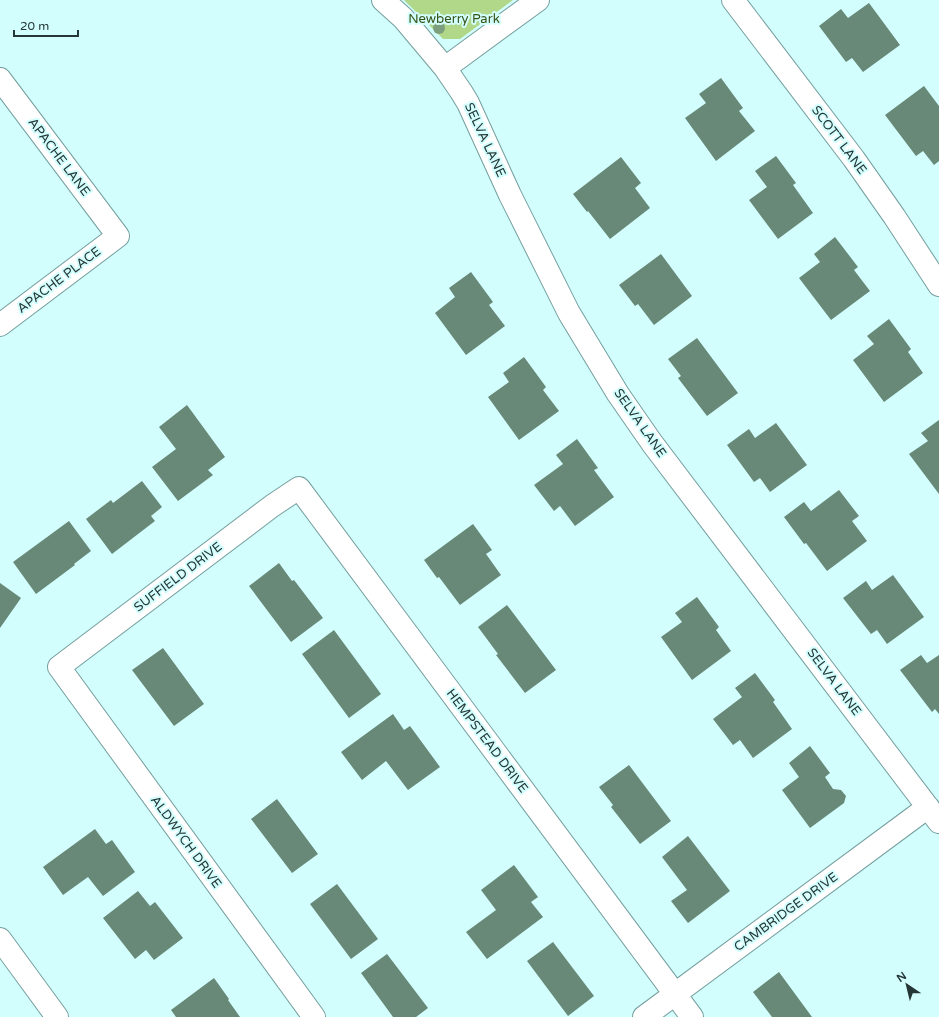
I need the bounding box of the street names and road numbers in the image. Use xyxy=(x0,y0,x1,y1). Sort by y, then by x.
street label: SELVA LANE xyxy=(461,100,509,180)
street label: SCOTT LANE xyxy=(808,102,870,178)
street label: APACHE LANE xyxy=(24,115,94,199)
street label: APACHE PLACE xyxy=(14,243,104,317)
street label: SELVA LANE xyxy=(610,386,670,460)
street label: SUFFIELD DRIVE xyxy=(131,539,225,615)
street label: SELVA LANE xyxy=(803,645,865,719)
street label: HEMPSTEAD DRIVE xyxy=(443,686,531,796)
street label: ALDWYCH DRIVE xyxy=(147,793,225,891)
street label: CAMBRIDGE DRIVE xyxy=(731,869,841,955)

